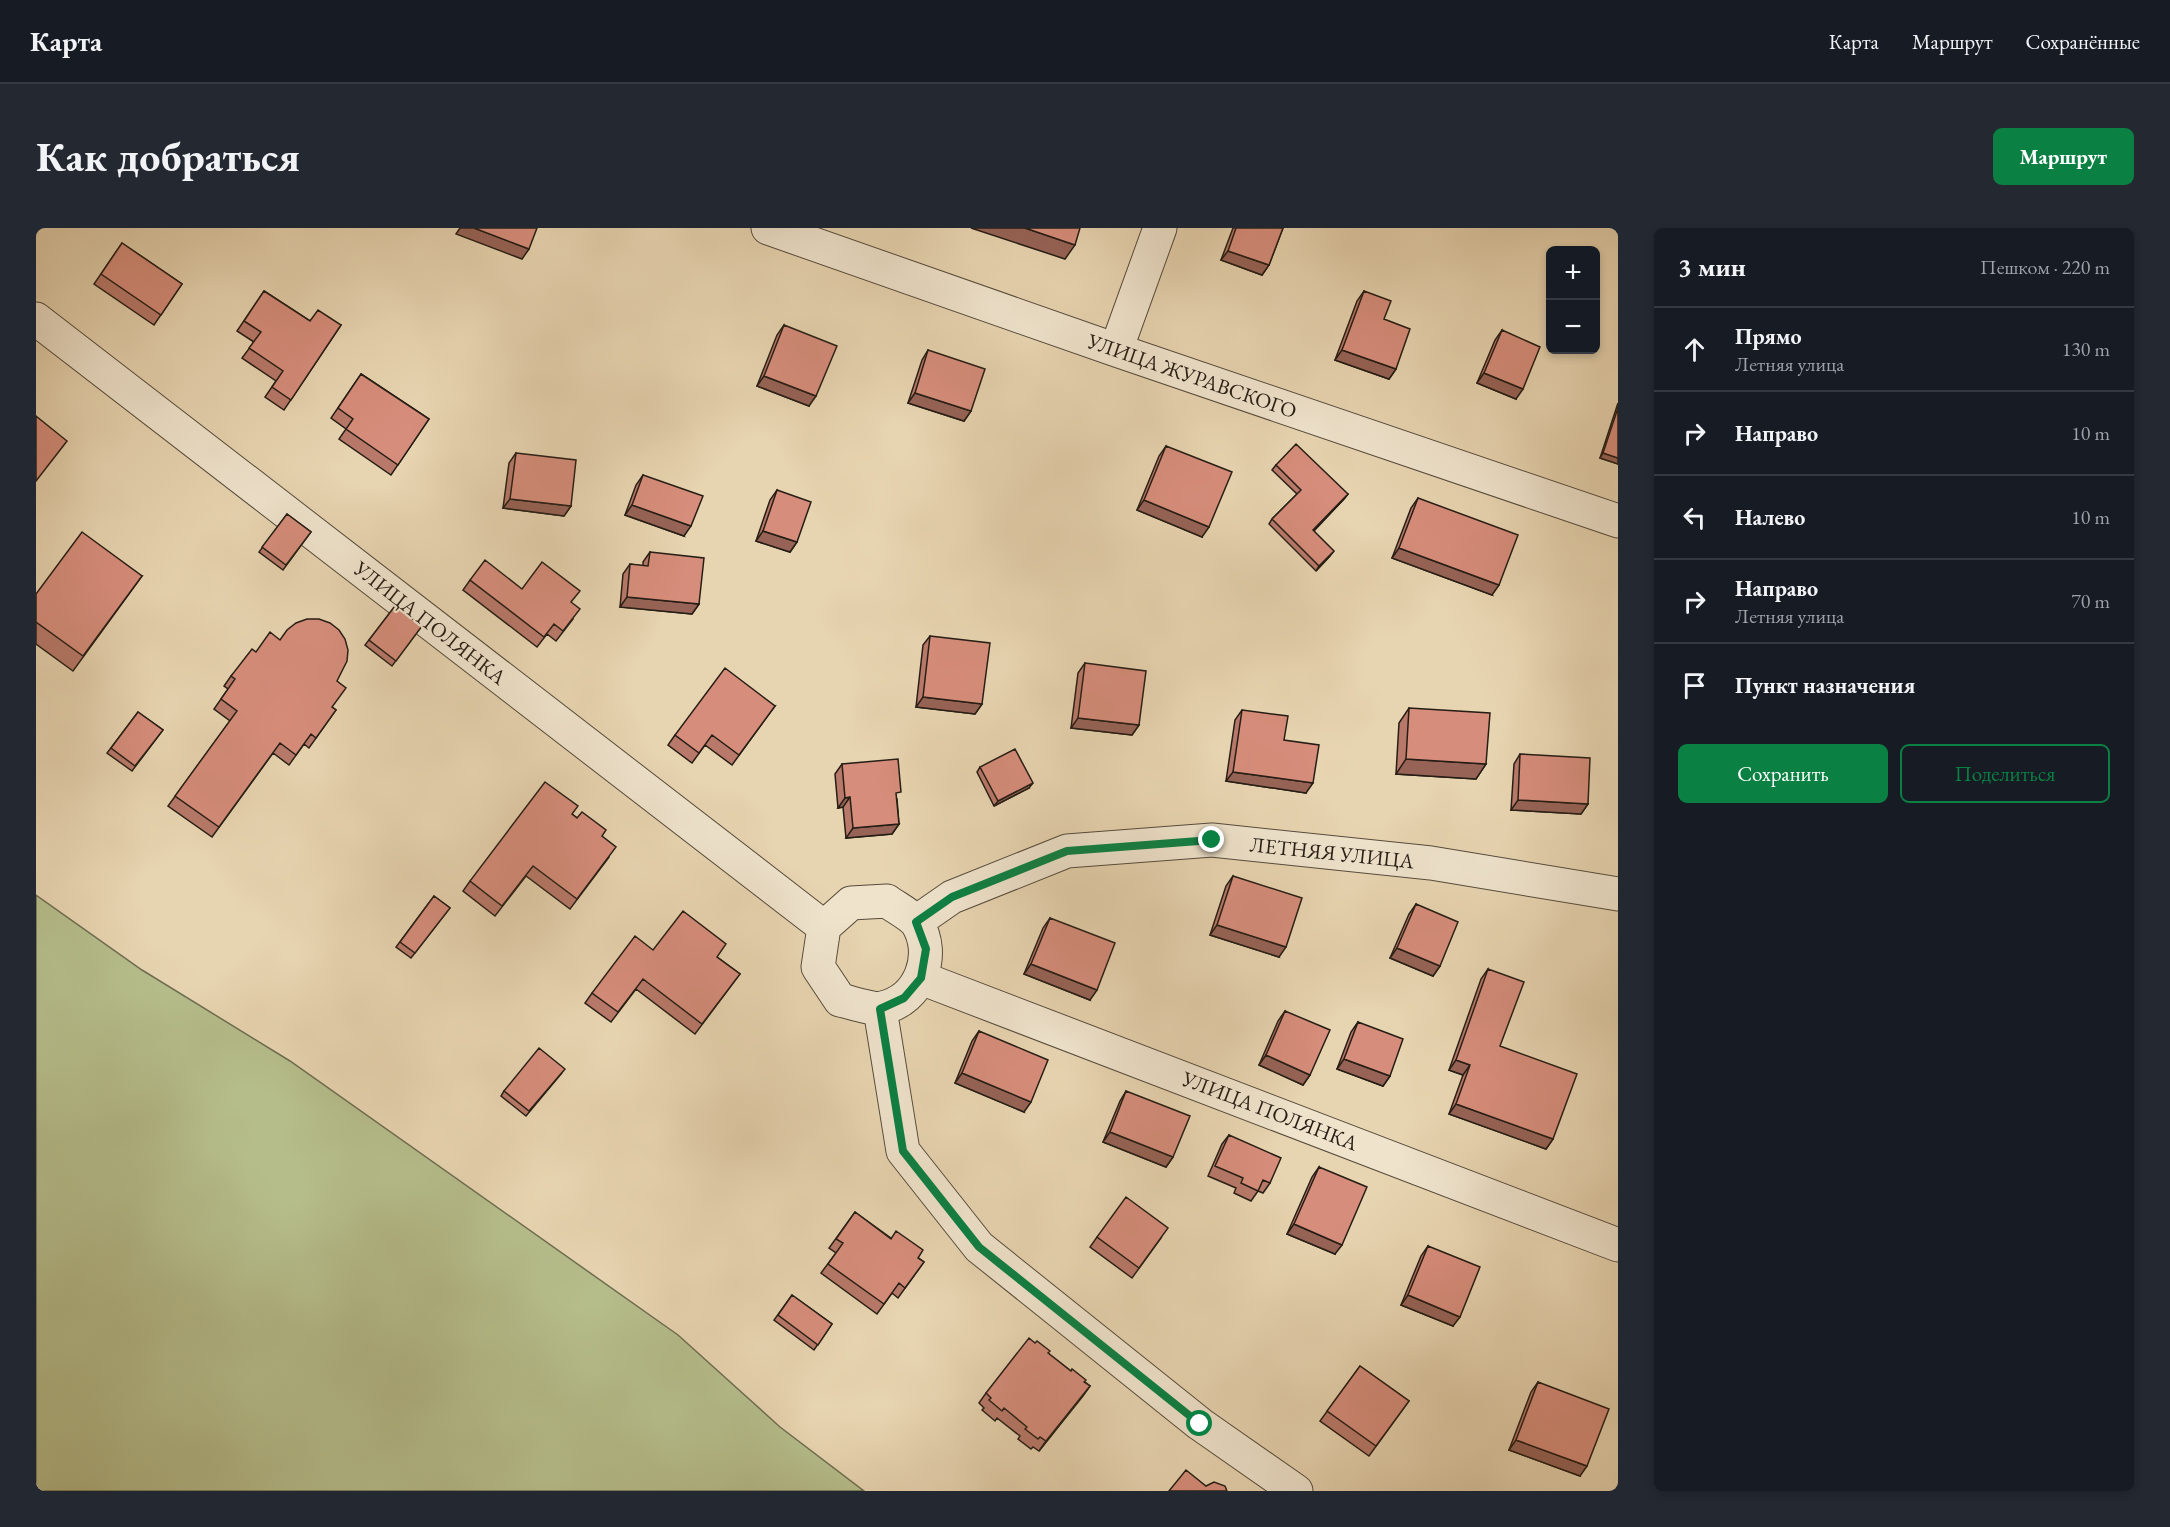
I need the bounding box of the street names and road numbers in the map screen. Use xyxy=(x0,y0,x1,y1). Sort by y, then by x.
street label: УЛИЦА ЖУРАВСКОГО xyxy=(1083,327,1300,424)
street label: УЛИЦА ПОЛЯНКА xyxy=(348,554,512,691)
street label: ЛЕТНЯЯ УЛИЦА xyxy=(1249,830,1416,875)
street label: УЛИЦА ПОЛЯНКА xyxy=(1178,1064,1362,1157)

